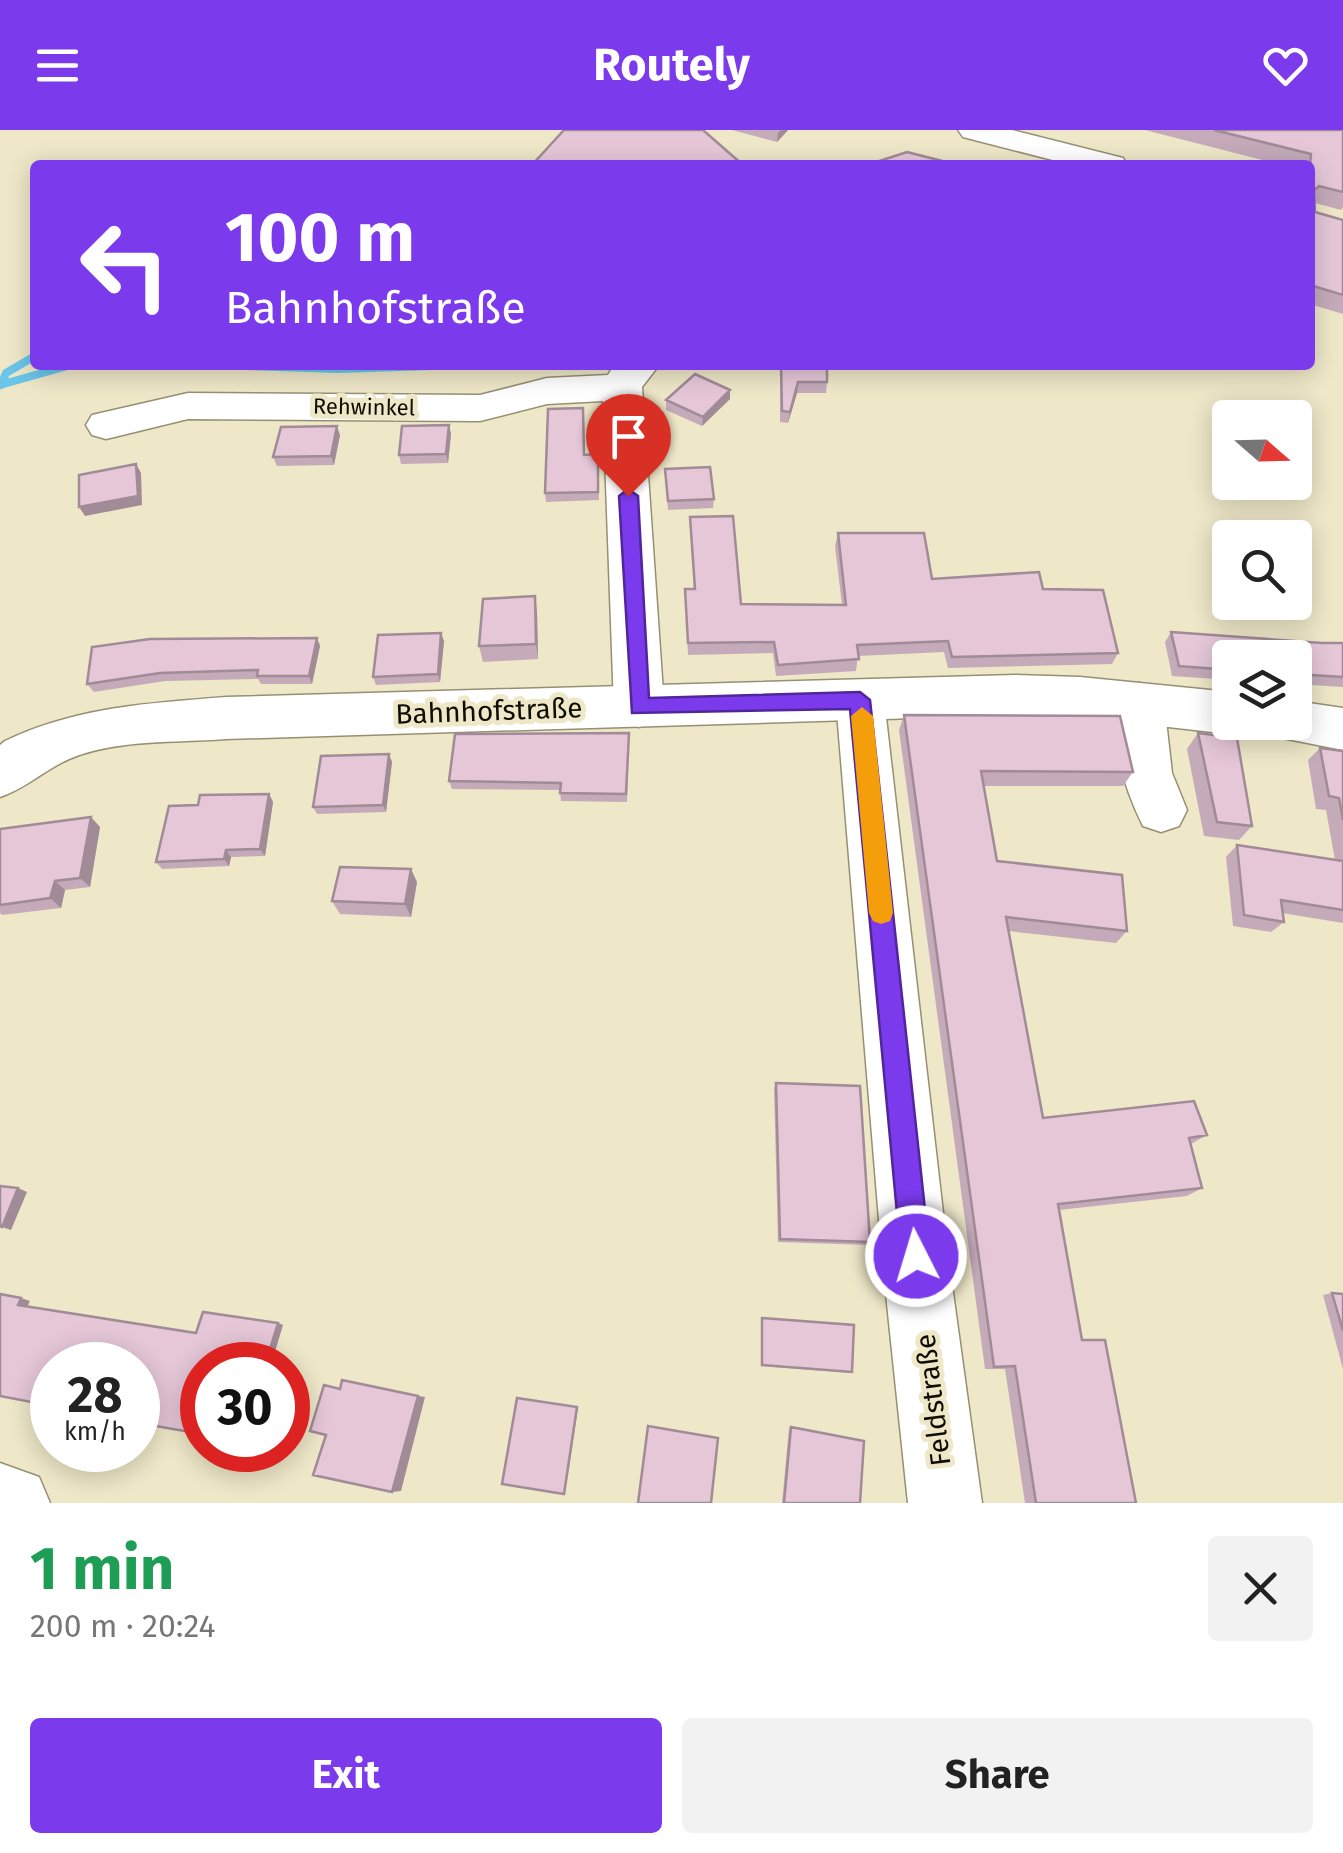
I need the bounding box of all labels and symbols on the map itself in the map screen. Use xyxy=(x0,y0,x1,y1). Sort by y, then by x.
street label: Rehwinkel xyxy=(313,393,415,421)
pin xyxy=(586,394,671,497)
north arrow xyxy=(1212,400,1312,500)
street label: Bahnhofstraße xyxy=(395,691,583,731)
position arrow xyxy=(864,1204,968,1308)
street label: Feldstraße xyxy=(909,1332,957,1468)
speed limit sign: 30 xyxy=(180,1342,310,1472)

